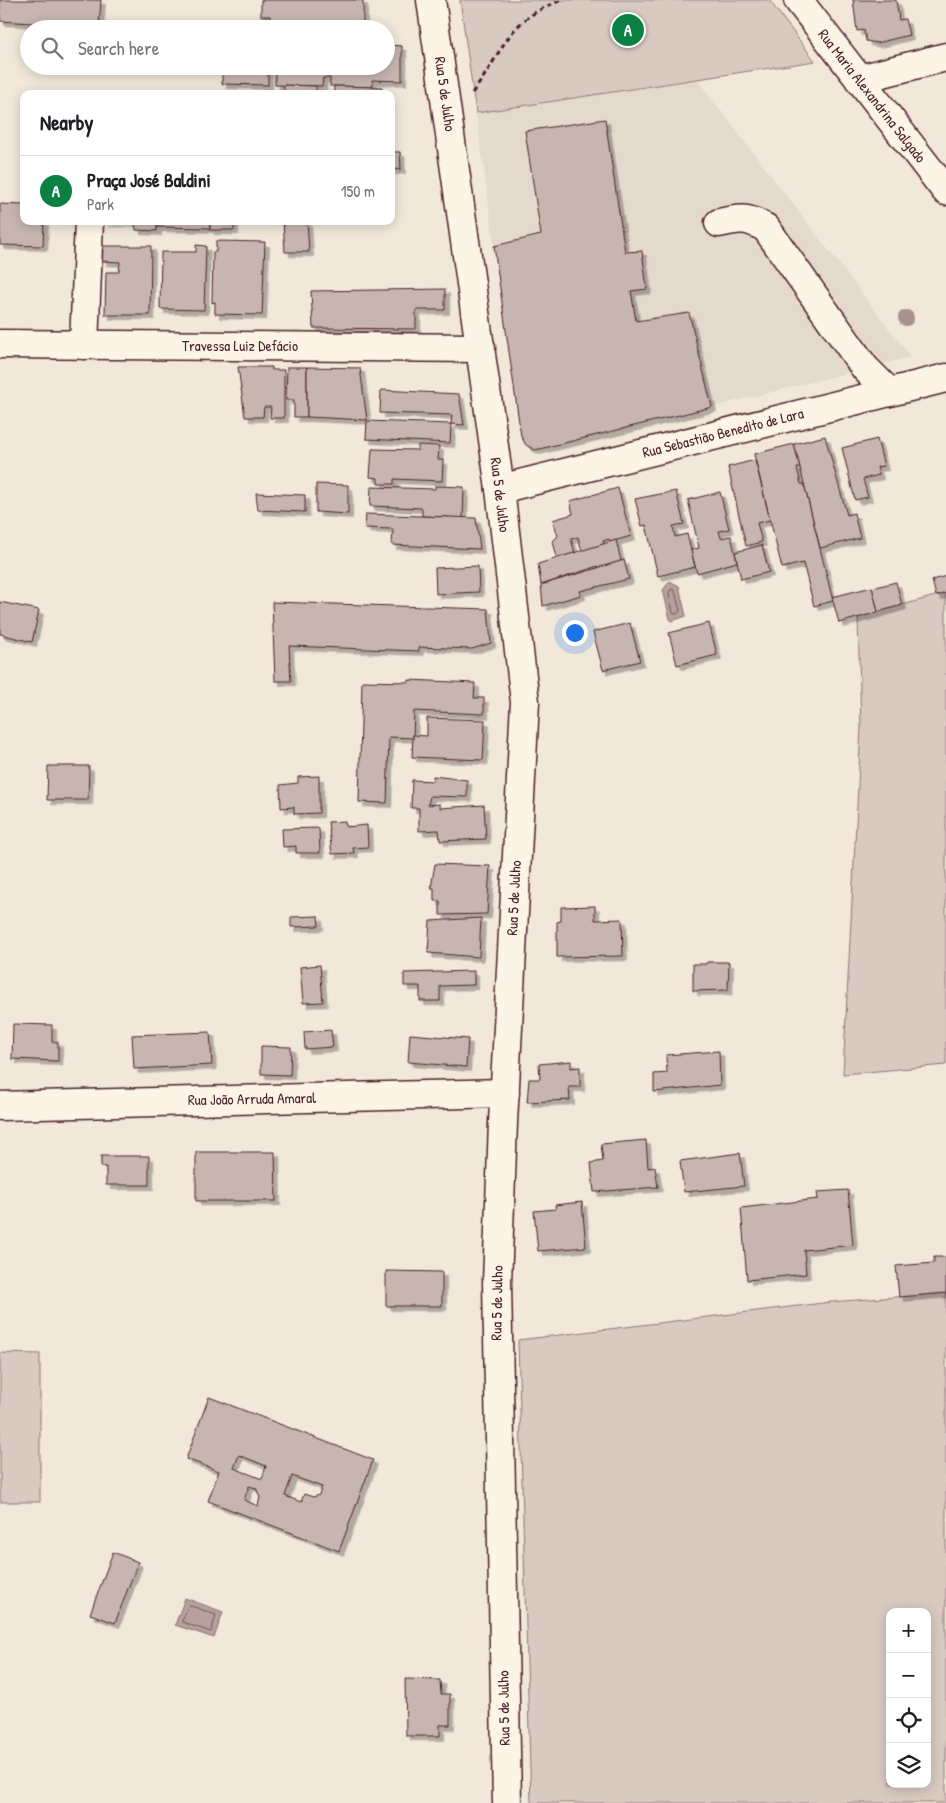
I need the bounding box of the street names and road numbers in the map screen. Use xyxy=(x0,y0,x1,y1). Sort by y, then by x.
street label: Rua Maria Alexandrina Salgado xyxy=(814,24,931,167)
street label: Rua 5 de Julho xyxy=(430,55,461,133)
street label: Travessa Luiz Defácio xyxy=(182,335,298,356)
street label: Rua Sebastião Benedito de Lara xyxy=(640,402,806,463)
street label: Rua 5 de Julho xyxy=(485,456,515,533)
street label: Rua 5 de Julho xyxy=(501,860,526,936)
street label: Rua João Arruda Amaral xyxy=(188,1087,316,1110)
street label: Rua 5 de Julho xyxy=(485,1265,508,1341)
street label: Rua 5 de Julho xyxy=(492,1670,515,1746)

